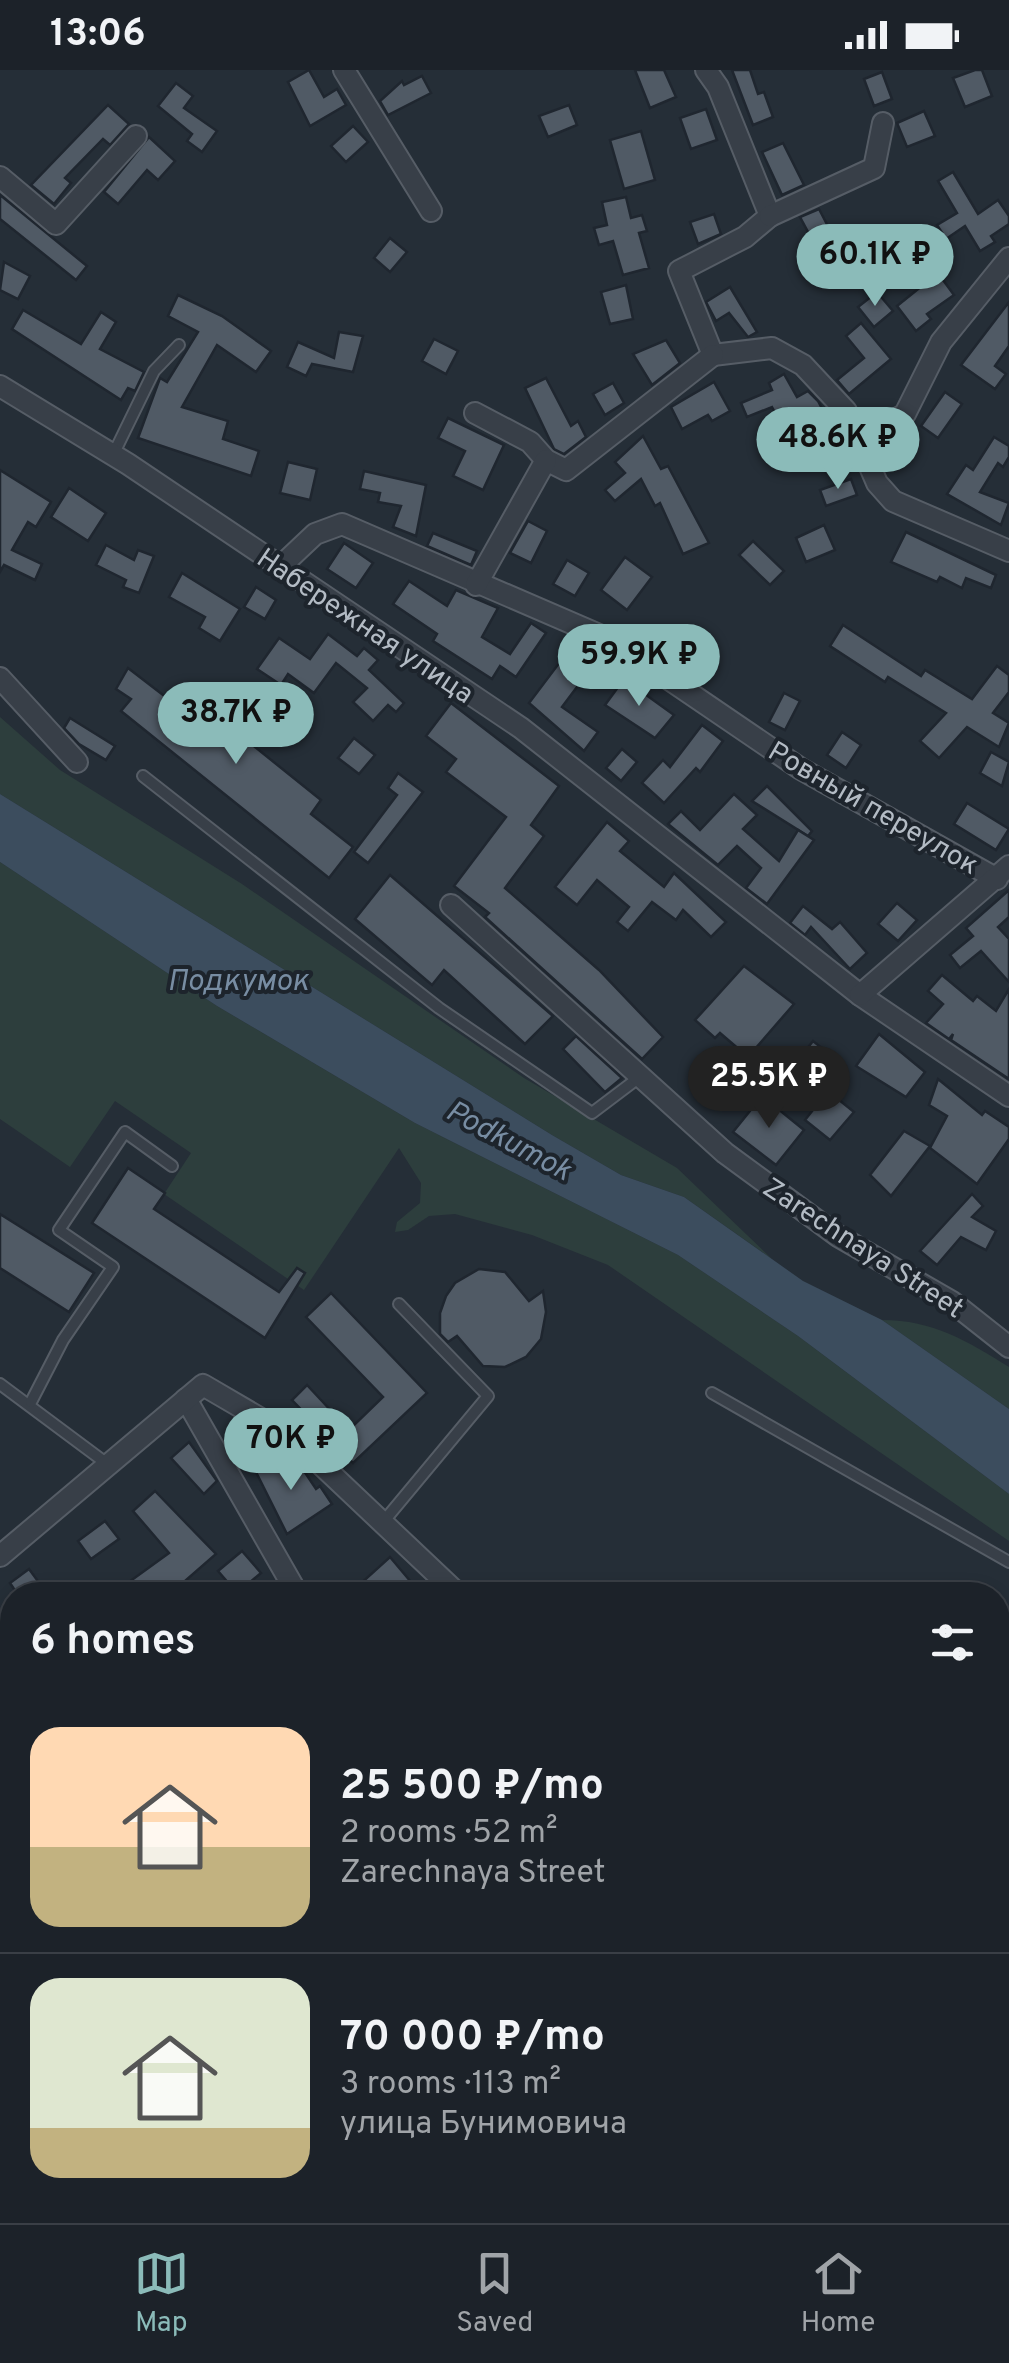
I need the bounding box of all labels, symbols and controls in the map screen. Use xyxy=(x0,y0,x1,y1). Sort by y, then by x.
text: 13:06 xyxy=(50,11,146,60)
pin: 60.1K ₽ xyxy=(783,224,967,309)
text: 60.1K ₽ xyxy=(819,236,931,276)
pin: 48.6K ₽ xyxy=(746,407,930,492)
text: 48.6K ₽ xyxy=(778,419,898,459)
street label: Набережная улица xyxy=(249,542,480,713)
pin: 59.9K ₽ xyxy=(547,624,731,709)
text: 59.9K ₽ xyxy=(580,636,698,676)
pin: 38.7K ₽ xyxy=(144,682,328,767)
text: 38.7K ₽ xyxy=(180,694,292,734)
street label: Ровный переулок xyxy=(761,735,984,885)
water label: Подкумок xyxy=(167,964,310,1001)
pin: 25.5K ₽ xyxy=(677,1046,861,1131)
text: 25.5K ₽ xyxy=(710,1058,828,1098)
water label: Podkumok xyxy=(439,1094,578,1191)
street label: Zarechnaya Street xyxy=(755,1171,970,1328)
pin: 70K ₽ xyxy=(221,1408,361,1493)
text: 70K ₽ xyxy=(246,1420,336,1460)
icon: filters xyxy=(925,1615,980,1670)
text: 6 homes xyxy=(30,1616,195,1669)
text: 25 500 ₽/mo xyxy=(340,1761,604,1814)
icon: home xyxy=(110,1767,230,1887)
text: 2 rooms · 52 m² xyxy=(340,1814,557,1854)
text: Zarechnaya Street xyxy=(340,1854,606,1894)
text: 70 000 ₽/mo xyxy=(340,2012,605,2065)
icon: home xyxy=(110,2018,230,2138)
text: 3 rooms · 113 m² xyxy=(340,2065,561,2105)
text: улица Бунимовича xyxy=(340,2105,627,2145)
tab: Map xyxy=(134,2246,189,2342)
tab: Saved xyxy=(456,2246,533,2342)
tab: Home xyxy=(801,2246,875,2342)

